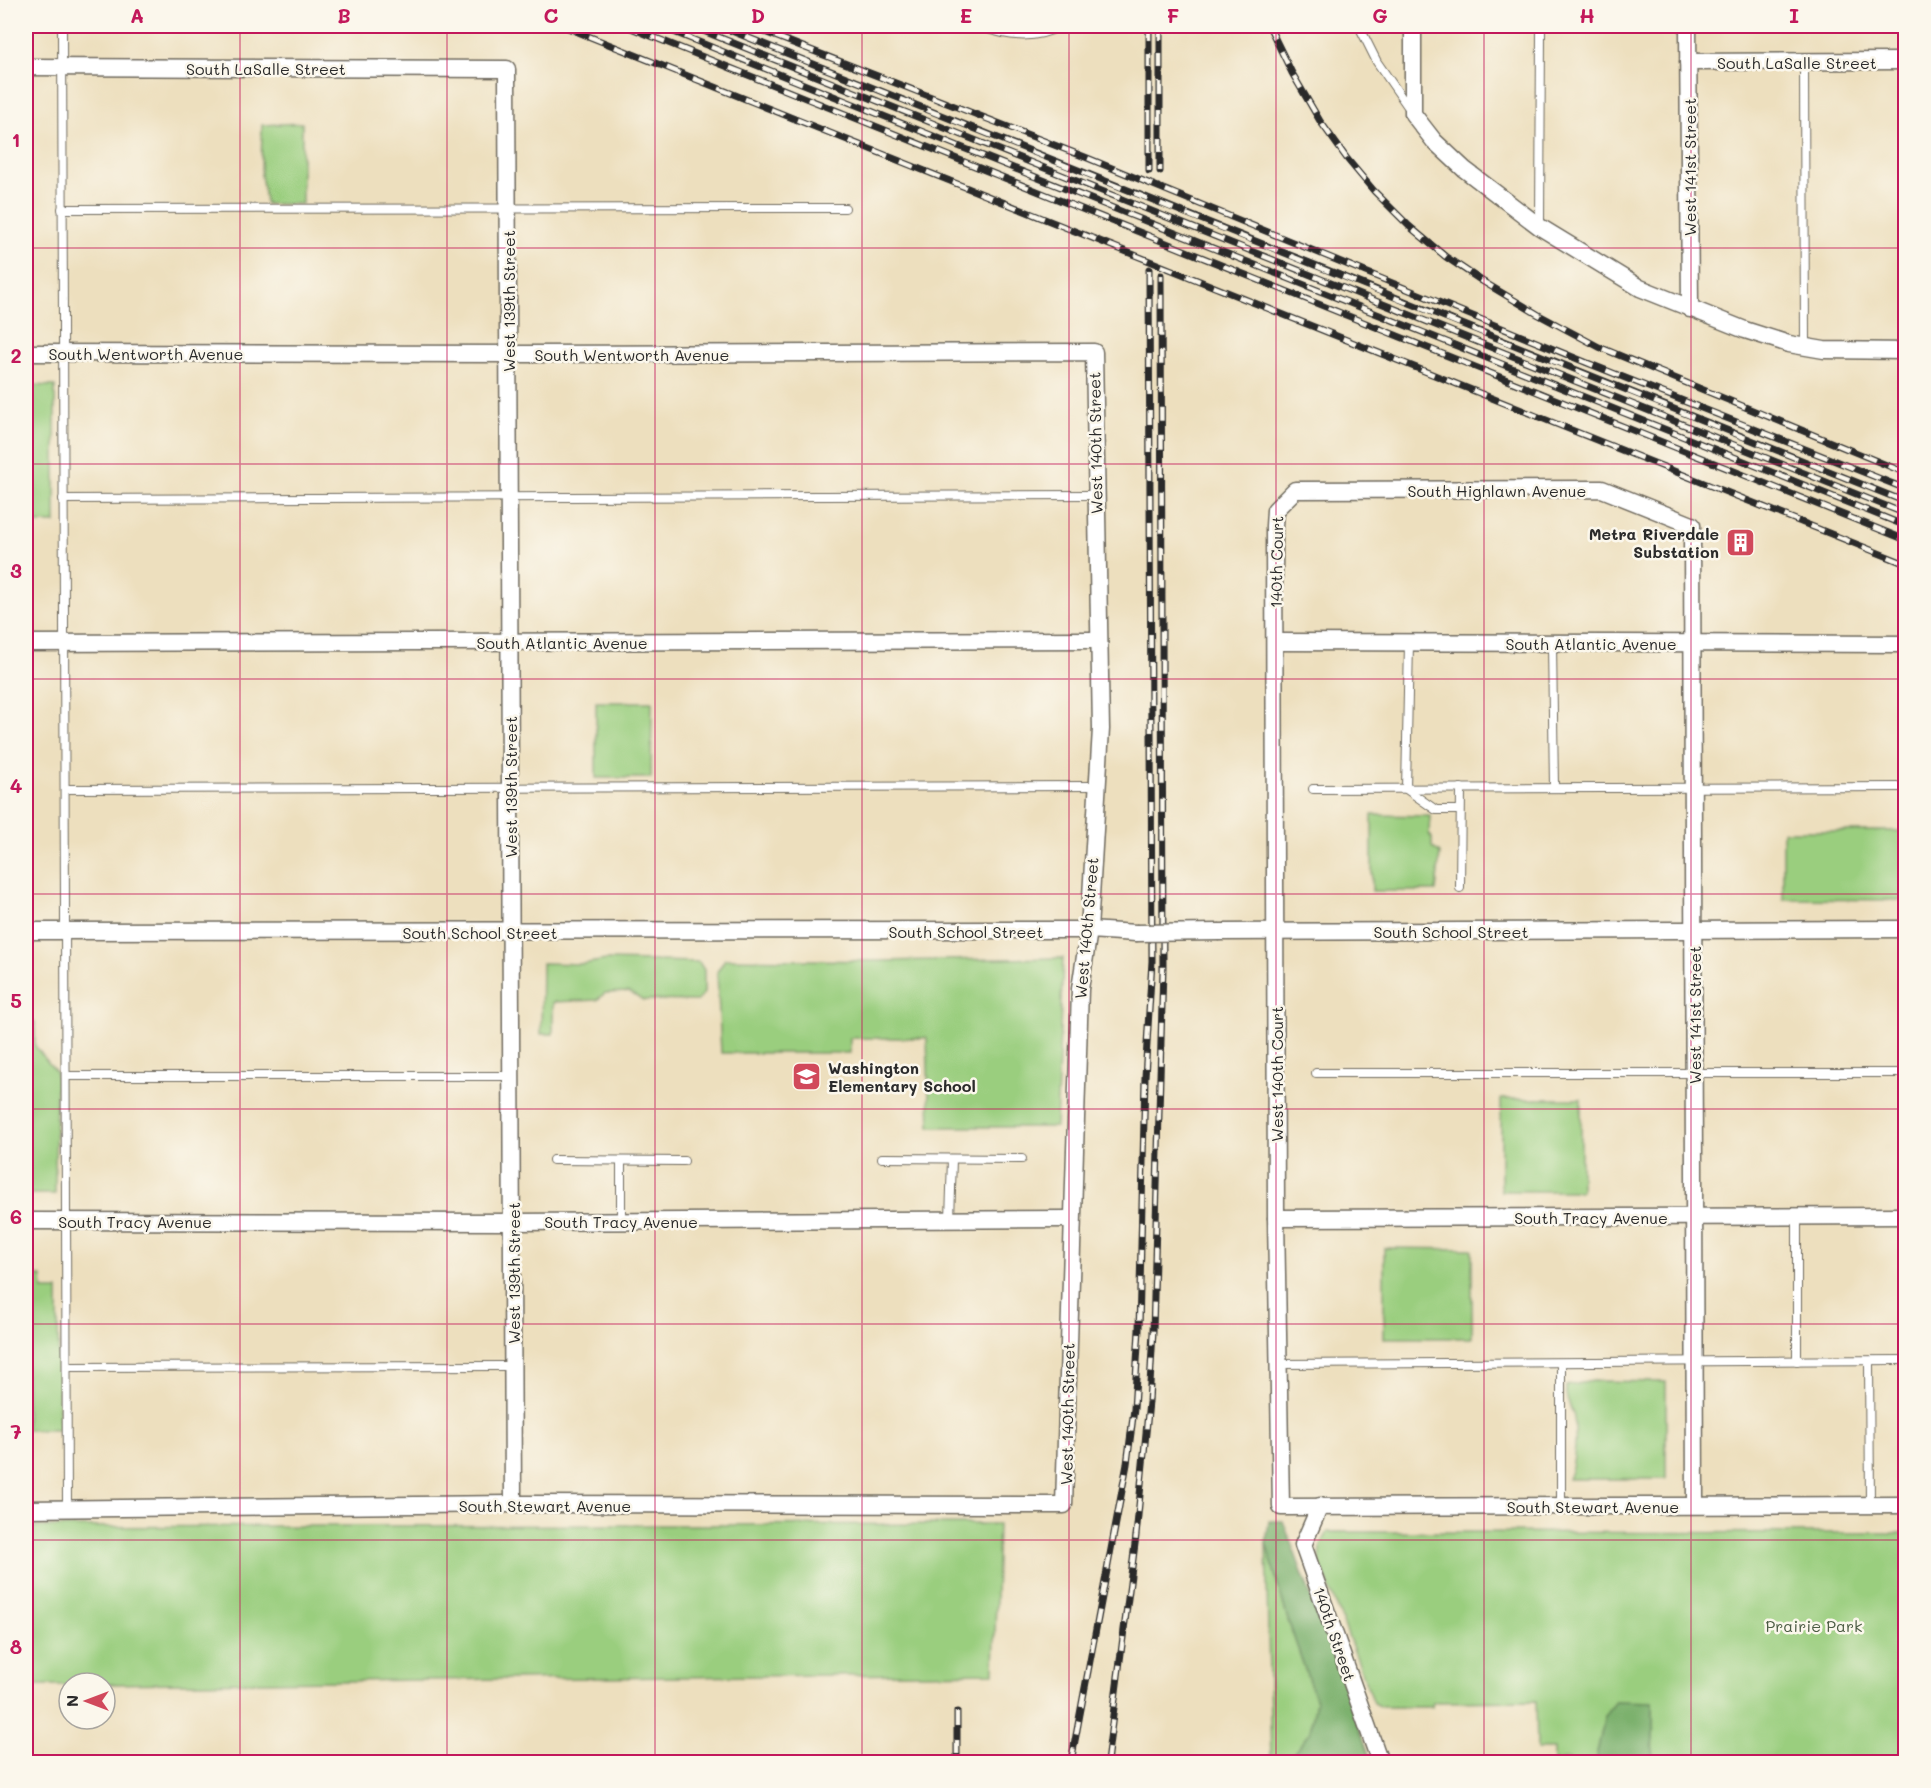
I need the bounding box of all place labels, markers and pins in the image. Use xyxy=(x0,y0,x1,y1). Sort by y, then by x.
place label: Metra Riverdale Substation xyxy=(1589,523,1719,562)
building icon: Metra Riverdale Substation xyxy=(1724,526,1756,558)
place label: Washington Elementary School xyxy=(828,1057,976,1096)
school or university icon: Washington Elementary School xyxy=(791,1060,823,1092)

